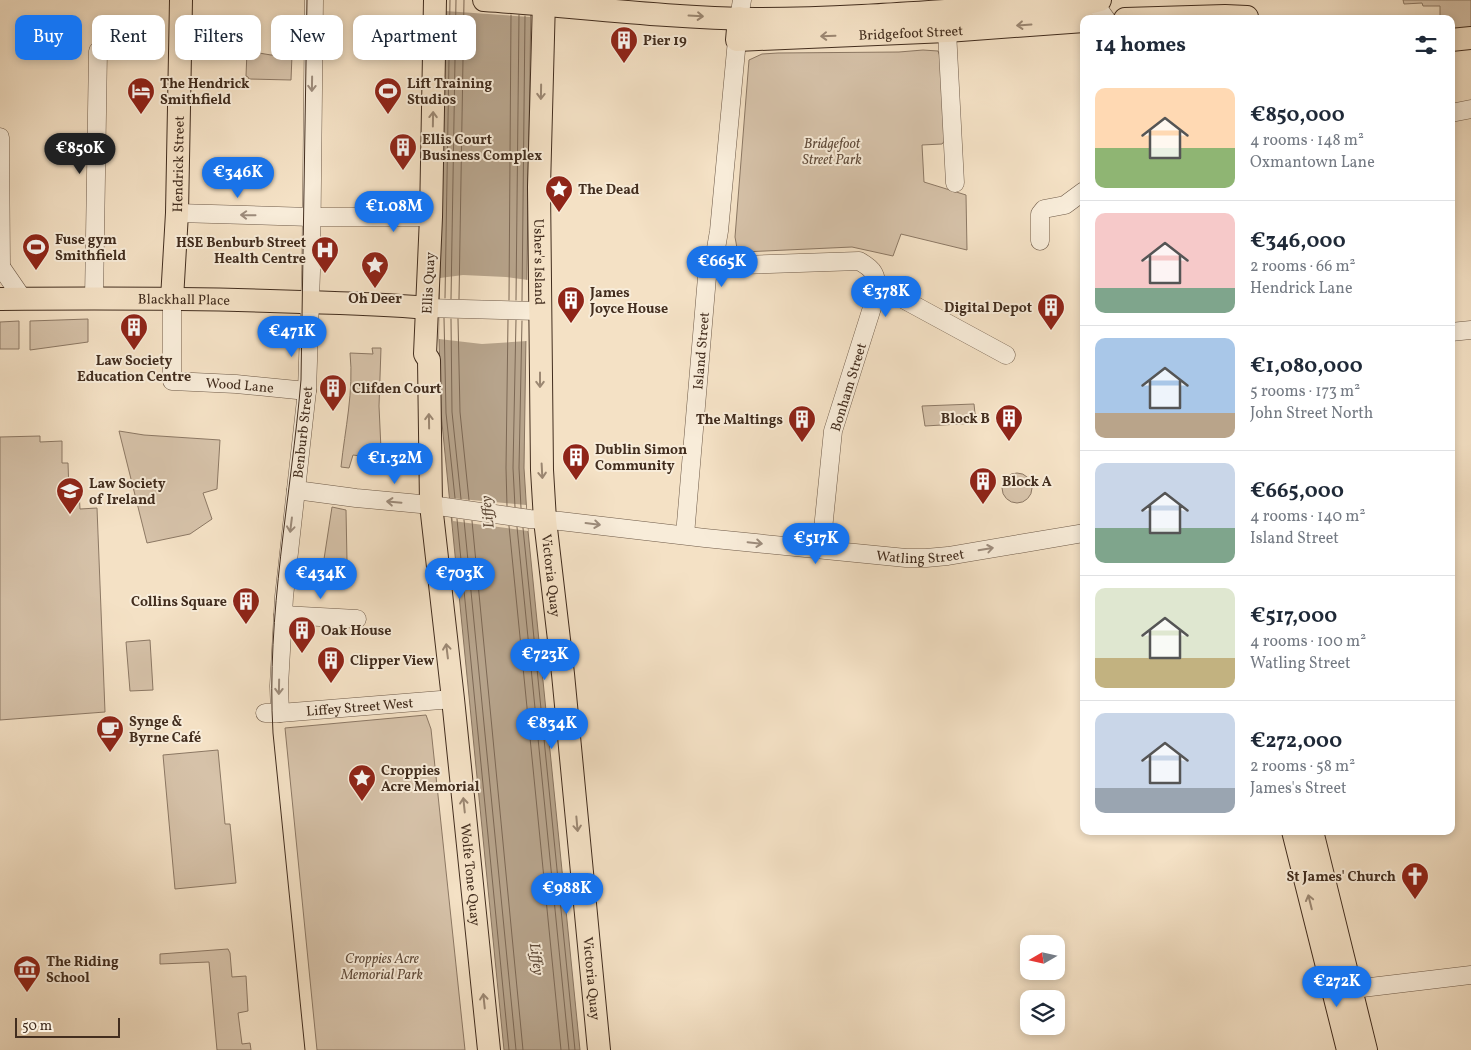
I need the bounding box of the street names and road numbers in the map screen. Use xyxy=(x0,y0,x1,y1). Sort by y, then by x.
street label: Bridgefoot Street xyxy=(858,22,964,46)
street label: Hendrick Street xyxy=(169,116,190,213)
street label: Usher's Island xyxy=(528,219,548,305)
street label: Ellis Quay xyxy=(418,251,441,315)
street label: Blackhall Place xyxy=(138,291,231,311)
street label: Island Street xyxy=(689,311,715,390)
street label: Bonham Street xyxy=(827,341,872,434)
street label: Wood Lane xyxy=(205,375,275,399)
street label: Benburb Street xyxy=(289,386,318,479)
street label: Victoria Quay xyxy=(536,533,564,619)
street label: Watling Street xyxy=(875,545,966,569)
street label: Liffey Street West xyxy=(306,694,414,722)
street label: Wolfe Tone Quay xyxy=(455,822,484,927)
street label: Victoria Quay xyxy=(577,936,604,1022)

